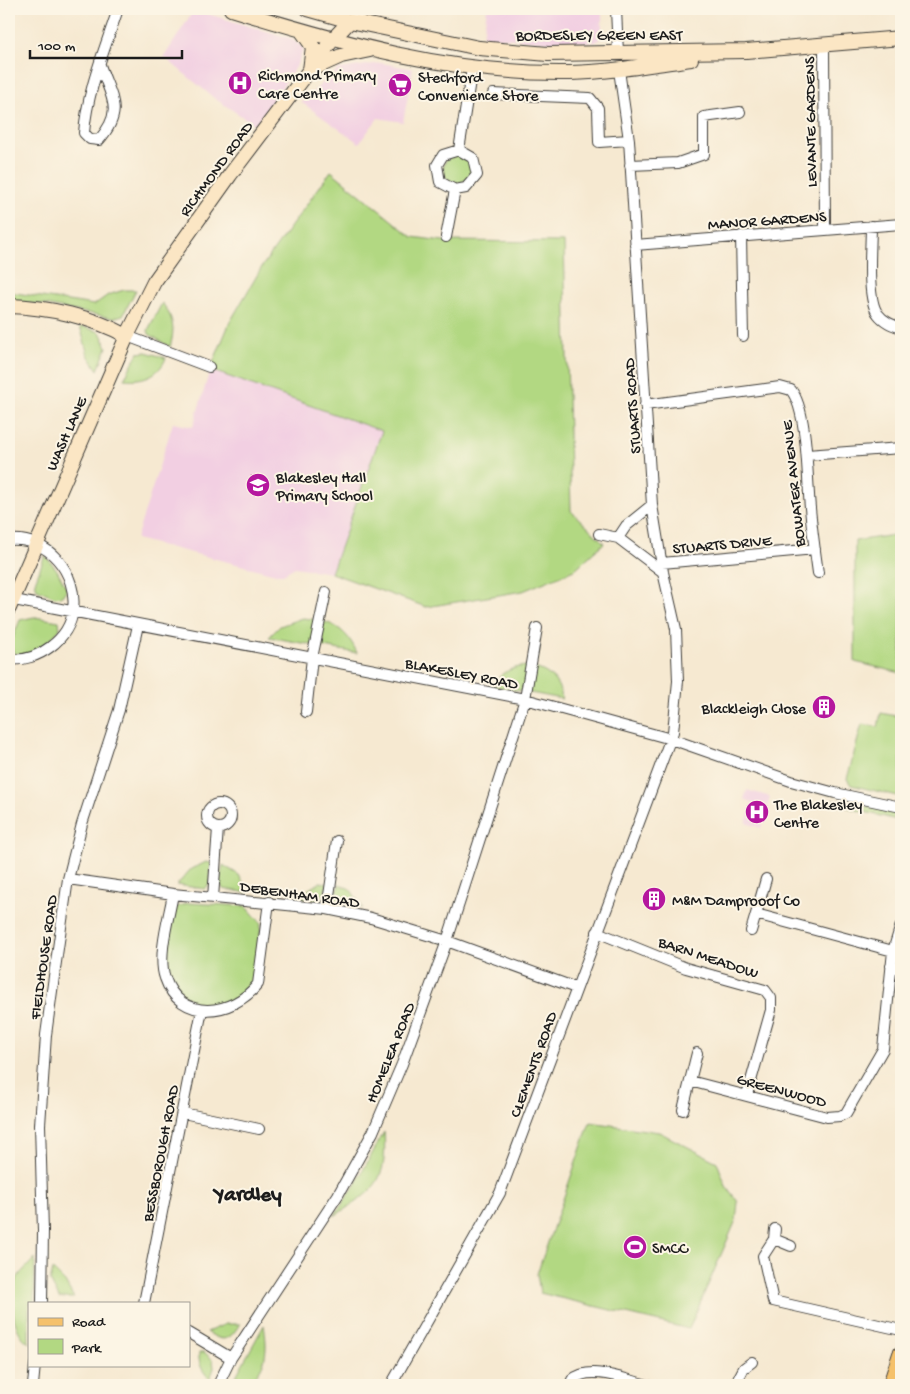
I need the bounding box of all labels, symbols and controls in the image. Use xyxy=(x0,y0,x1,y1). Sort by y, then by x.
scale bar xyxy=(30,28,182,60)
street label: BORDESLEY GREEN EAST xyxy=(515,28,683,47)
text: 100 m xyxy=(37,38,76,56)
street label: LEVANTE GARDENS xyxy=(802,56,823,187)
place label: Richmond Primary Care Centre xyxy=(258,68,376,105)
hospital icon: Richmond Primary Care Centre xyxy=(227,70,253,96)
place label: Stechford Convenience Store xyxy=(418,70,539,107)
supermarket icon: Stechford Convenience Store xyxy=(387,72,413,98)
street label: RICHMOND ROAD xyxy=(177,118,259,221)
street label: MANOR GARDENS xyxy=(707,209,828,236)
street label: STUARTS ROAD xyxy=(622,357,647,454)
street label: WASH LANE xyxy=(43,393,93,474)
street label: BOWATER AVENUE xyxy=(779,418,812,549)
place label: Blakesley Hall Primary School xyxy=(275,470,373,507)
school or university icon: Blakesley Hall Primary School xyxy=(245,472,271,498)
street label: STUARTS DRIVE xyxy=(672,533,774,560)
street label: BLAKESLEY ROAD xyxy=(402,655,520,696)
building icon: Blackleigh Close xyxy=(811,694,837,720)
place label: Blackleigh Close xyxy=(700,701,807,720)
place label: The Blakesley Centre xyxy=(773,797,862,834)
hospital icon: The Blakesley Centre xyxy=(744,799,770,825)
street label: DEBENHAM ROAD xyxy=(238,879,361,914)
building icon: M&M Damprooof Co xyxy=(641,886,667,912)
place label: M&M Damprooof Co xyxy=(672,893,800,912)
street label: FIELDHOUSE ROAD xyxy=(27,894,64,1022)
street label: BARN MEADOW xyxy=(654,934,761,985)
street label: HOMELEA ROAD xyxy=(363,1000,421,1106)
street label: CLEMENTS ROAD xyxy=(507,1009,563,1121)
street label: GREENWOOD xyxy=(734,1071,829,1114)
street label: BESSBOROUGH ROAD xyxy=(140,1083,185,1225)
district label: Yardley xyxy=(212,1184,282,1209)
sports icon: SMCC xyxy=(622,1234,648,1260)
place label: SMCC xyxy=(652,1241,689,1260)
legend xyxy=(28,1302,190,1366)
text: Road xyxy=(72,1314,106,1332)
text: Park xyxy=(71,1340,102,1358)

